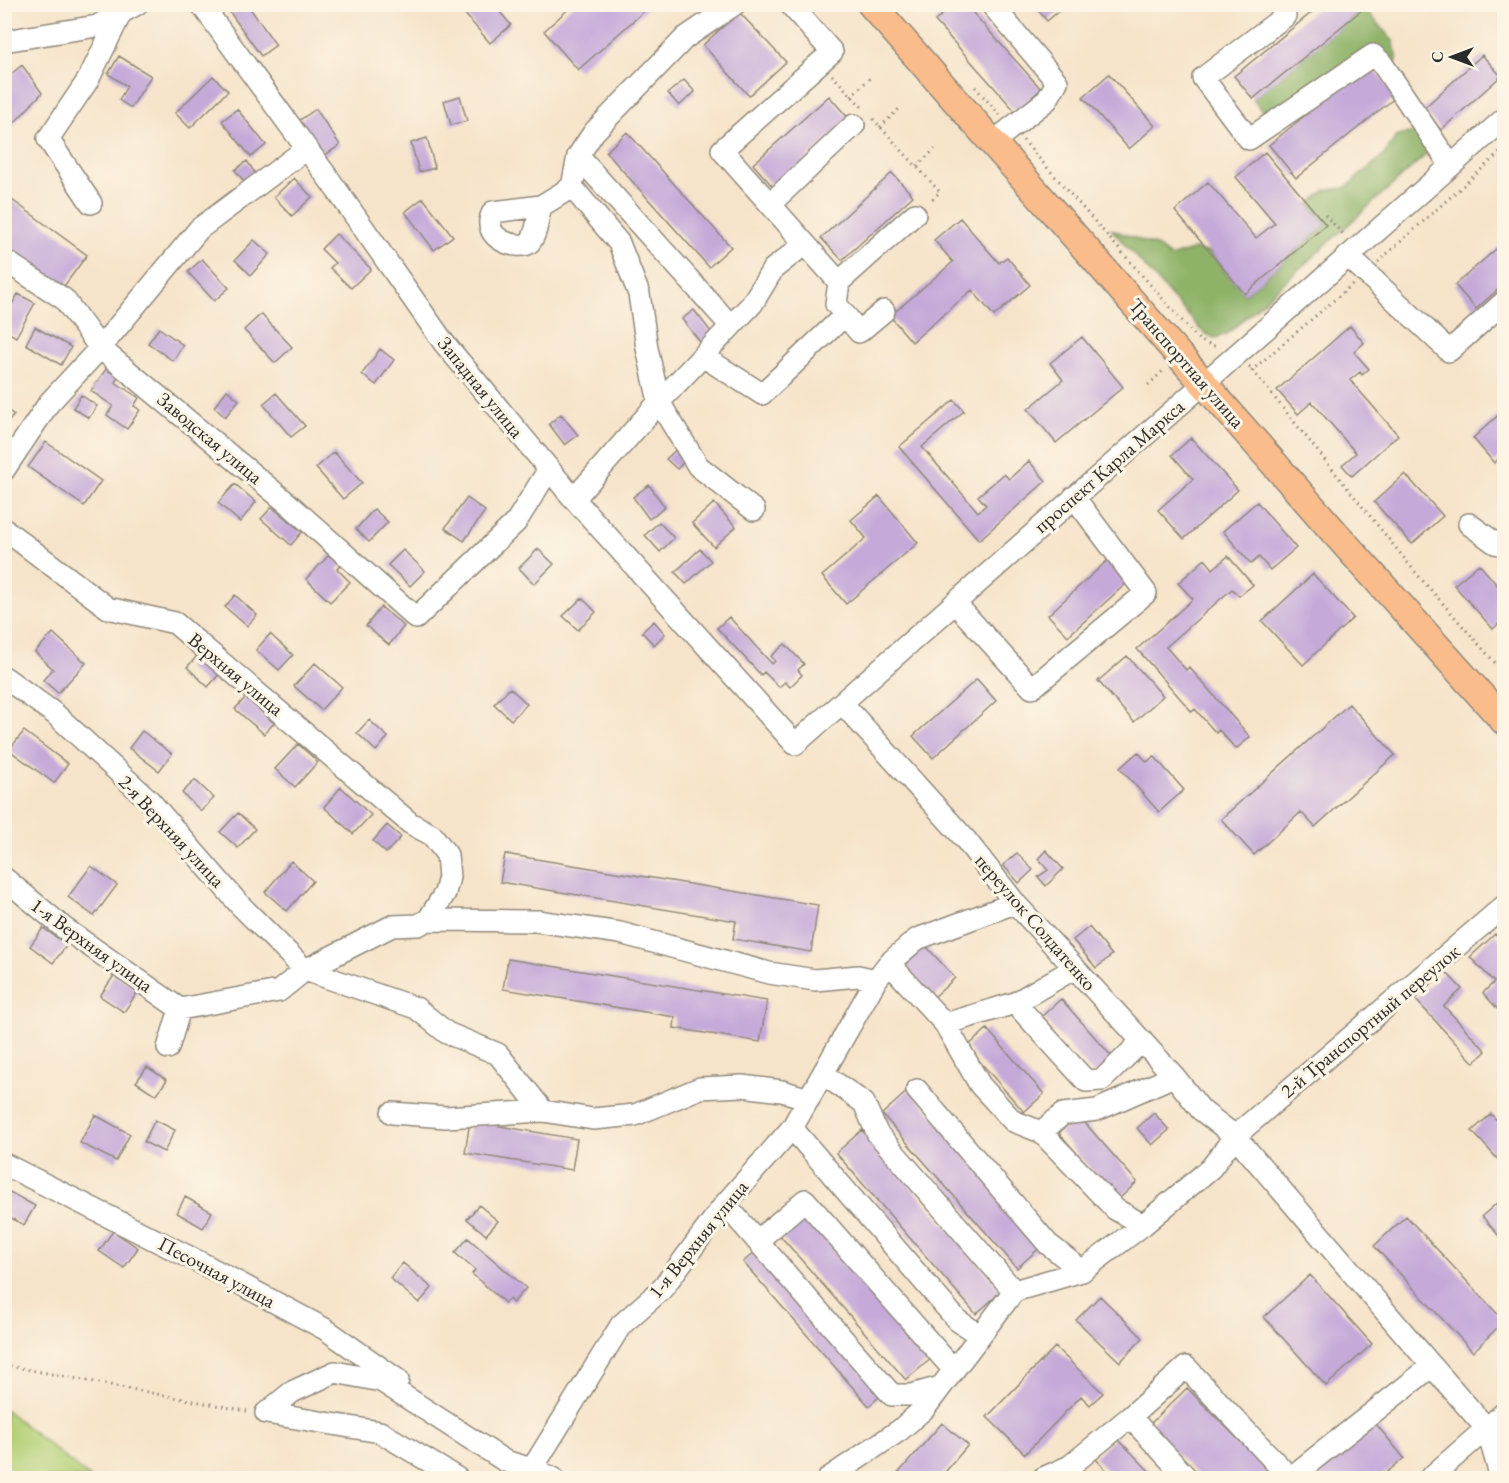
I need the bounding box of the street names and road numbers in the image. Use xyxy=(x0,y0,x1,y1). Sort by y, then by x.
street label: Транспортная улица xyxy=(1123,293,1251,434)
street label: Западная улица xyxy=(432,331,530,443)
street label: Заводская улица xyxy=(152,386,268,490)
street label: проспект Карла Маркса xyxy=(1028,393,1190,539)
street label: Верхняя улица xyxy=(183,626,289,722)
street label: 2-я Верхняя улица xyxy=(113,769,231,893)
street label: переулок Солдатенко xyxy=(969,848,1103,996)
street label: 1-я Верхняя улица xyxy=(26,892,158,998)
street label: 2-й Транспортный переулок xyxy=(1275,938,1465,1104)
street label: 1-я Верхняя улица xyxy=(642,1175,754,1303)
street label: Песочная улица xyxy=(154,1230,280,1314)

